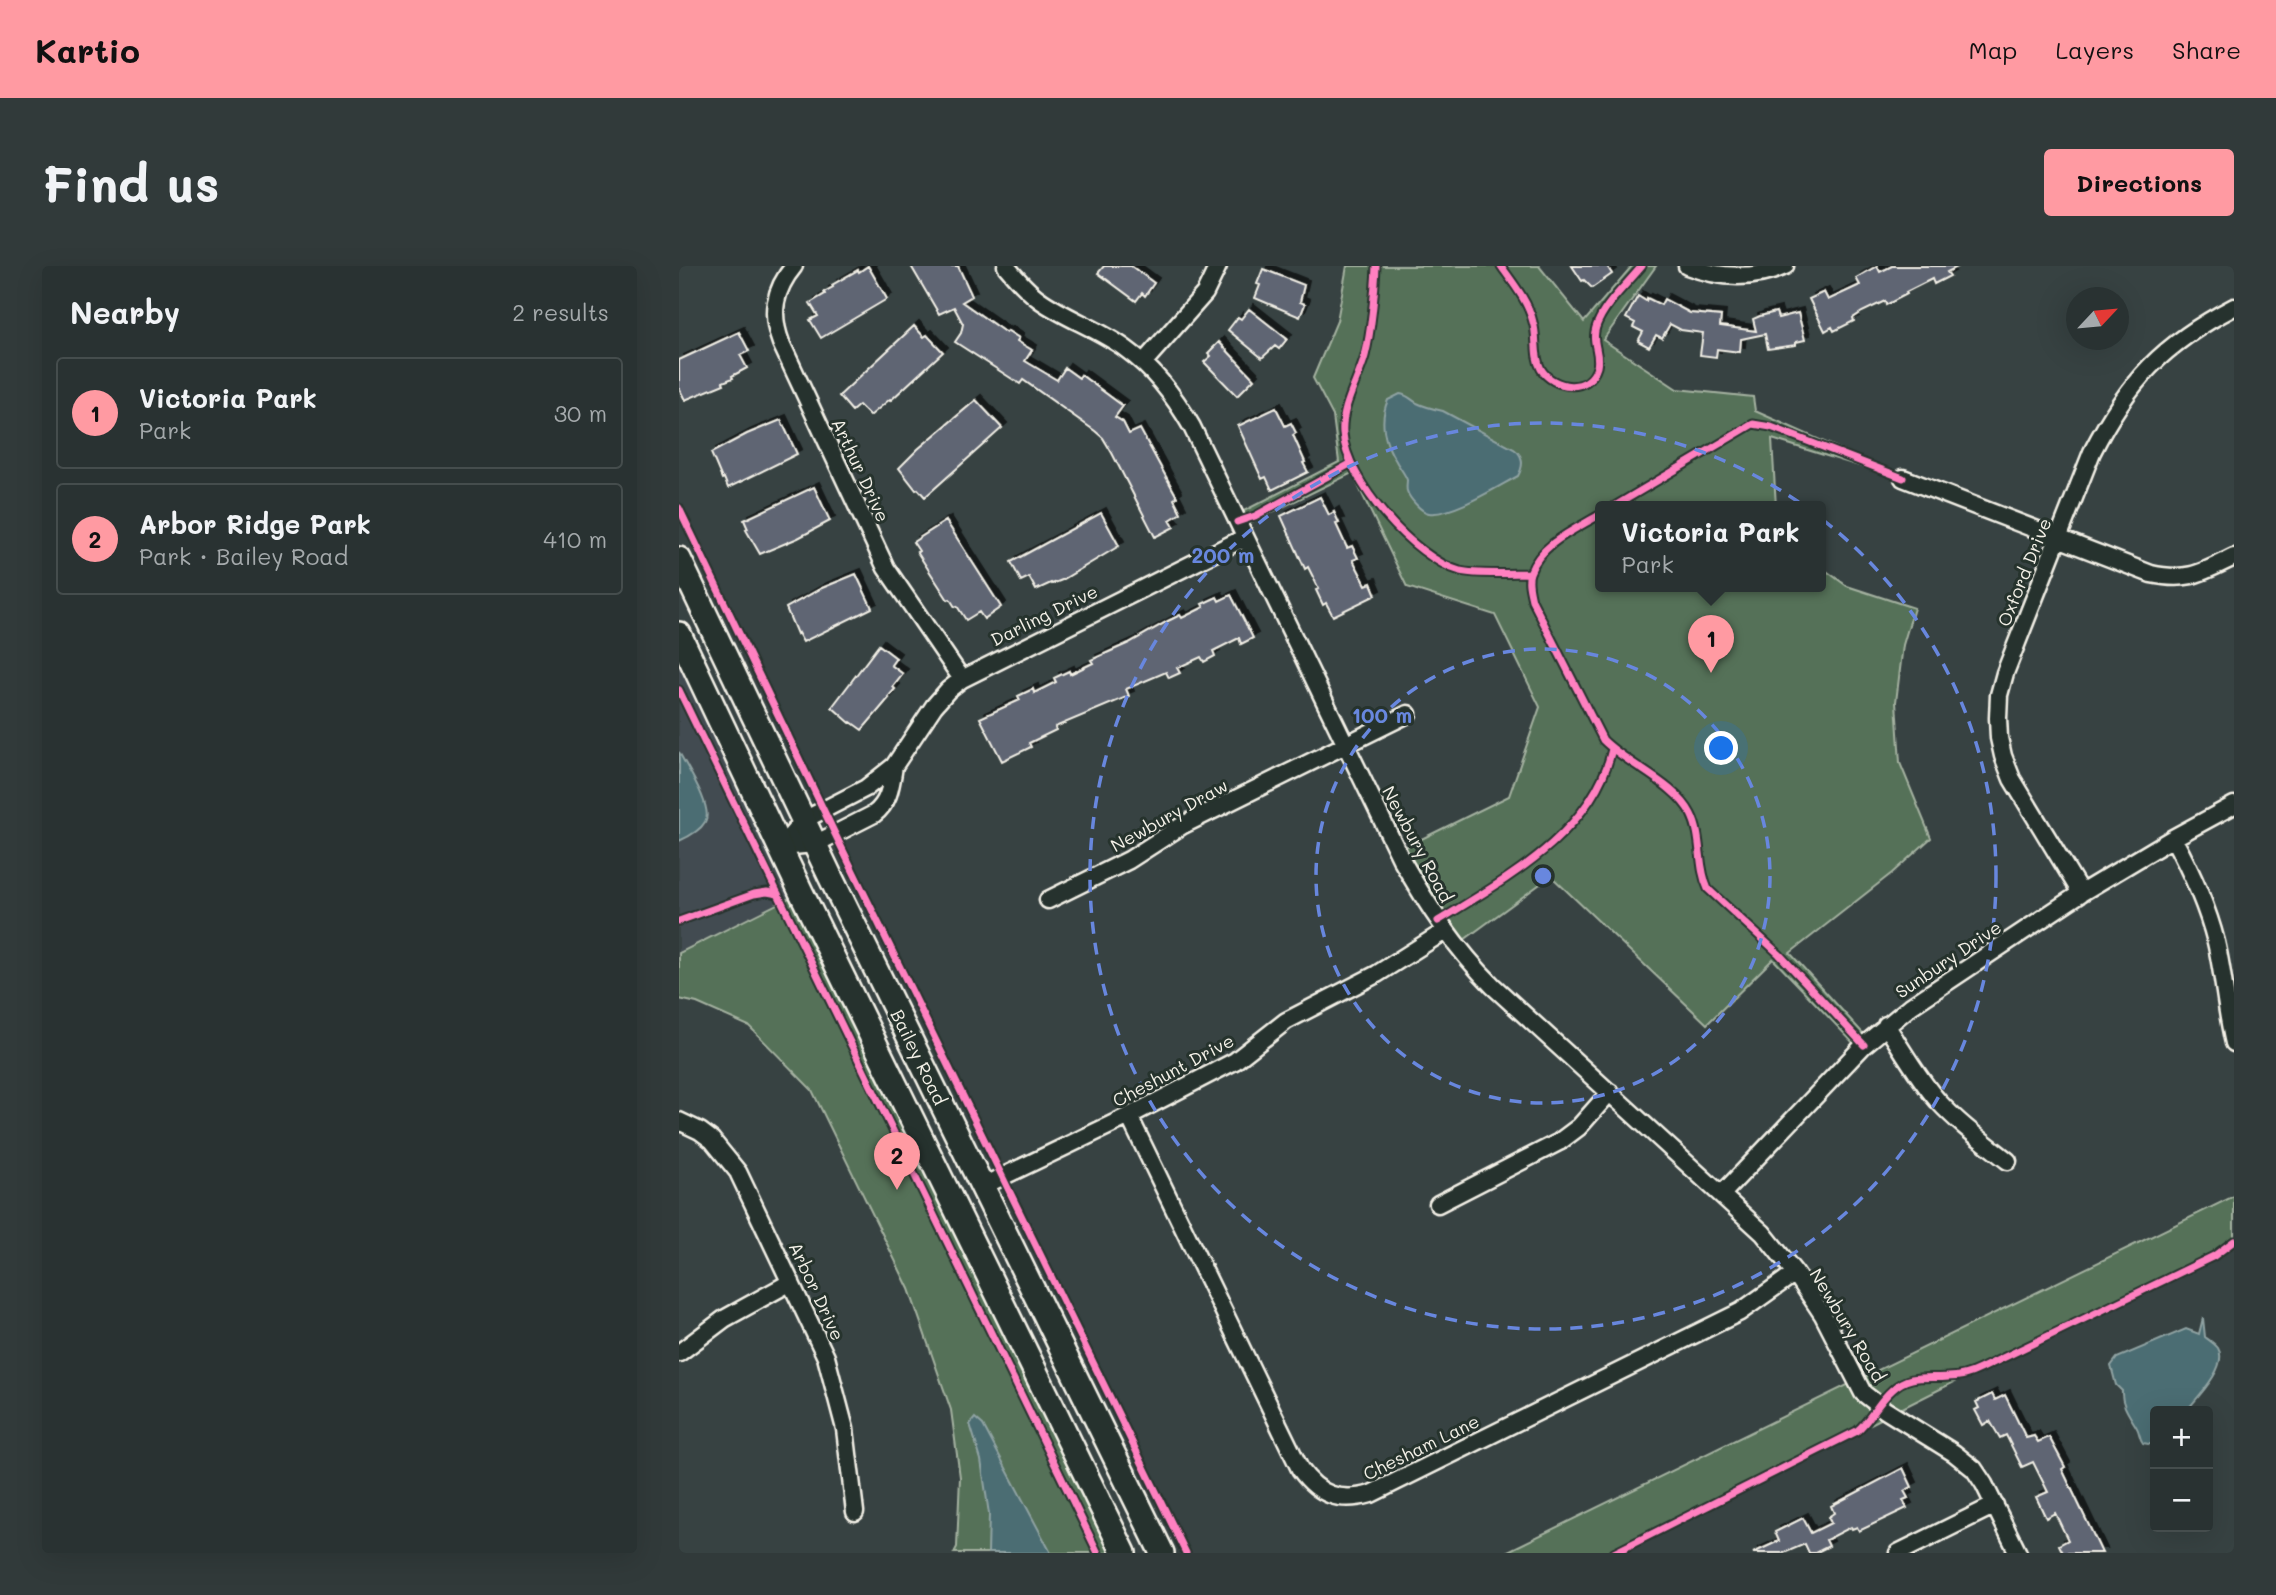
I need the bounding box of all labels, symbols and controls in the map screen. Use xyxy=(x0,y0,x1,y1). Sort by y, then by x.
text: Kartio xyxy=(35,28,140,71)
text: Map xyxy=(1969,34,2017,65)
text: Layers xyxy=(2055,34,2134,65)
text: Share xyxy=(2172,34,2241,65)
button: Directions xyxy=(2044,149,2234,216)
text: Find us xyxy=(42,151,220,214)
north arrow xyxy=(2066,287,2129,350)
text: Nearby xyxy=(70,292,180,332)
text: 2 results xyxy=(512,297,609,327)
text: Victoria Park xyxy=(139,381,317,415)
text: 1 xyxy=(90,398,100,428)
text: 30 m xyxy=(554,398,607,428)
street label: Arthur Drive xyxy=(827,414,895,526)
text: Park xyxy=(139,415,191,445)
popup xyxy=(1595,501,1826,592)
text: Arbor Ridge Park xyxy=(139,507,371,541)
street label: Oxford Drive xyxy=(1991,514,2057,630)
text: Victoria Park xyxy=(1622,515,1799,549)
text: 2 xyxy=(89,524,101,554)
text: 410 m xyxy=(543,524,607,554)
text: Park · Bailey Road xyxy=(139,541,348,571)
text: 200 m xyxy=(1192,541,1254,568)
text: Park xyxy=(1622,549,1674,579)
street label: Darling Drive xyxy=(986,579,1102,651)
pin: 1 xyxy=(1688,615,1734,673)
text: 100 m xyxy=(1352,701,1412,728)
your location xyxy=(1704,731,1738,765)
street label: Newbury Draw xyxy=(1106,773,1232,857)
street label: Newbury Road xyxy=(1377,782,1459,906)
centre of rings xyxy=(1531,864,1555,888)
street label: Sunbury Drive xyxy=(1890,915,2006,1003)
street label: Bailey Road xyxy=(886,1005,952,1109)
street label: Cheshunt Drive xyxy=(1108,1028,1238,1112)
pin: 2 xyxy=(874,1132,920,1190)
street label: Arbor Drive xyxy=(784,1238,850,1344)
street label: Newbury Road xyxy=(1805,1264,1891,1386)
map controls xyxy=(2150,1406,2213,1532)
button: + xyxy=(2150,1406,2213,1469)
street label: Chesham Lane xyxy=(1359,1409,1483,1485)
button: − xyxy=(2150,1469,2213,1532)

